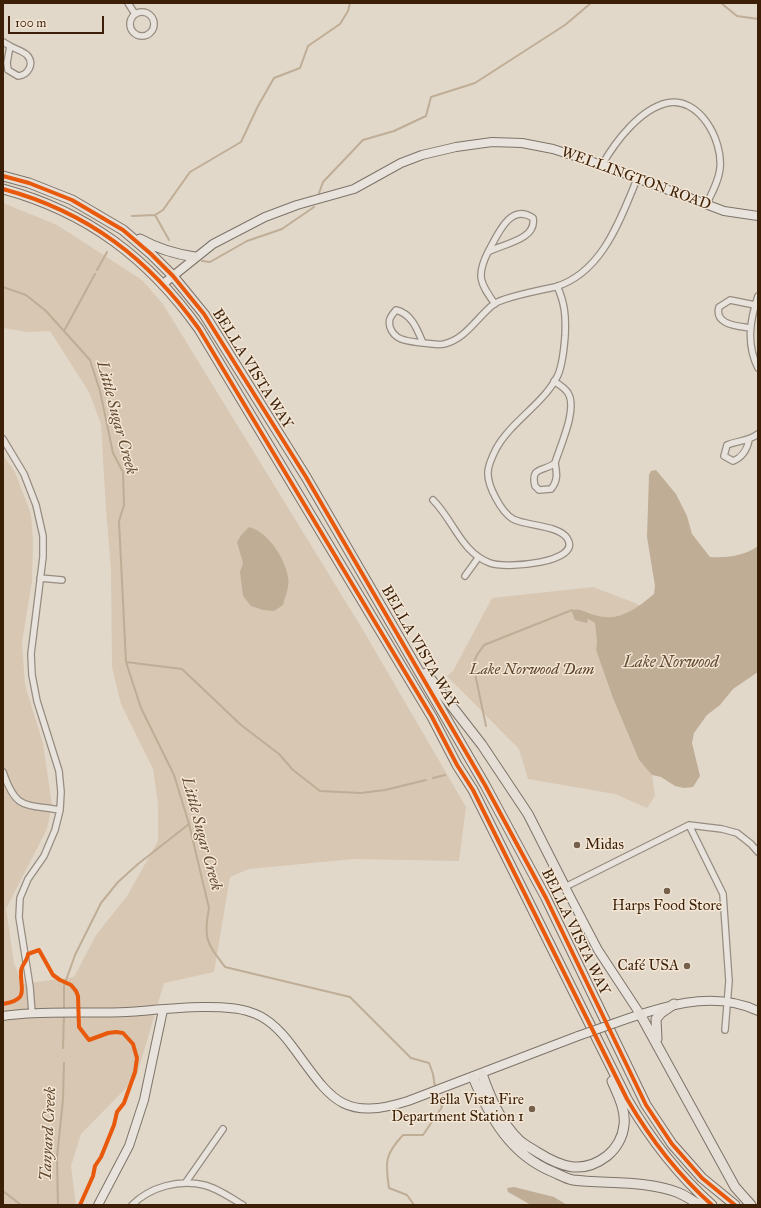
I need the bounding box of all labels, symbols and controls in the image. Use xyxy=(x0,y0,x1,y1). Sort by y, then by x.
scale bar xyxy=(10,8,106,34)
text: 100 m xyxy=(15,16,46,30)
street label: WELLINGTON ROAD xyxy=(559,144,713,214)
street label: BELLA VISTA WAY xyxy=(208,306,296,432)
water label: Little Sugar Creek xyxy=(92,359,140,477)
street label: BELLA VISTA WAY xyxy=(377,583,461,711)
water label: Lake Norwood xyxy=(623,653,719,673)
park label: Lake Norwood Dam xyxy=(470,661,594,679)
water label: Little Sugar Creek xyxy=(177,775,225,893)
place label: Midas xyxy=(585,836,624,854)
marker: Midas xyxy=(572,840,582,850)
street label: BELLA VISTA WAY xyxy=(537,866,613,998)
marker: Harps Food Store xyxy=(662,886,672,896)
place label: Harps Food Store xyxy=(612,897,722,915)
place label: Café USA xyxy=(618,957,679,975)
marker: Café USA xyxy=(682,961,692,971)
water label: Tanyard Creek xyxy=(37,1087,61,1181)
place label: Bella Vista Fire Department Station 1 xyxy=(391,1091,524,1126)
marker: Bella Vista Fire Department Station 1 xyxy=(527,1104,537,1114)

